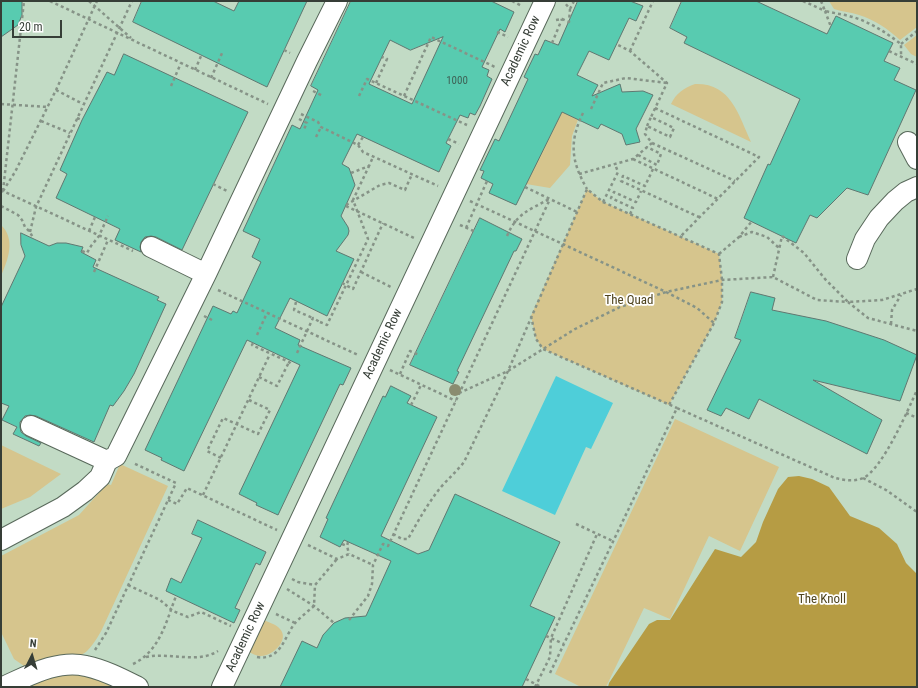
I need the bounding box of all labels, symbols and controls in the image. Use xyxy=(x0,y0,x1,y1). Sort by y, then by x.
scale bar xyxy=(14,12,64,38)
street label: Academic Row xyxy=(498,13,544,89)
text: 20 m xyxy=(19,20,43,34)
house number: 1000 xyxy=(446,74,468,88)
park label: The Quad xyxy=(605,293,653,309)
street label: Academic Row xyxy=(360,306,406,382)
park label: The Knoll xyxy=(798,592,846,608)
street label: Academic Row xyxy=(223,599,269,675)
north arrow xyxy=(12,636,52,676)
text: N xyxy=(29,637,37,650)

